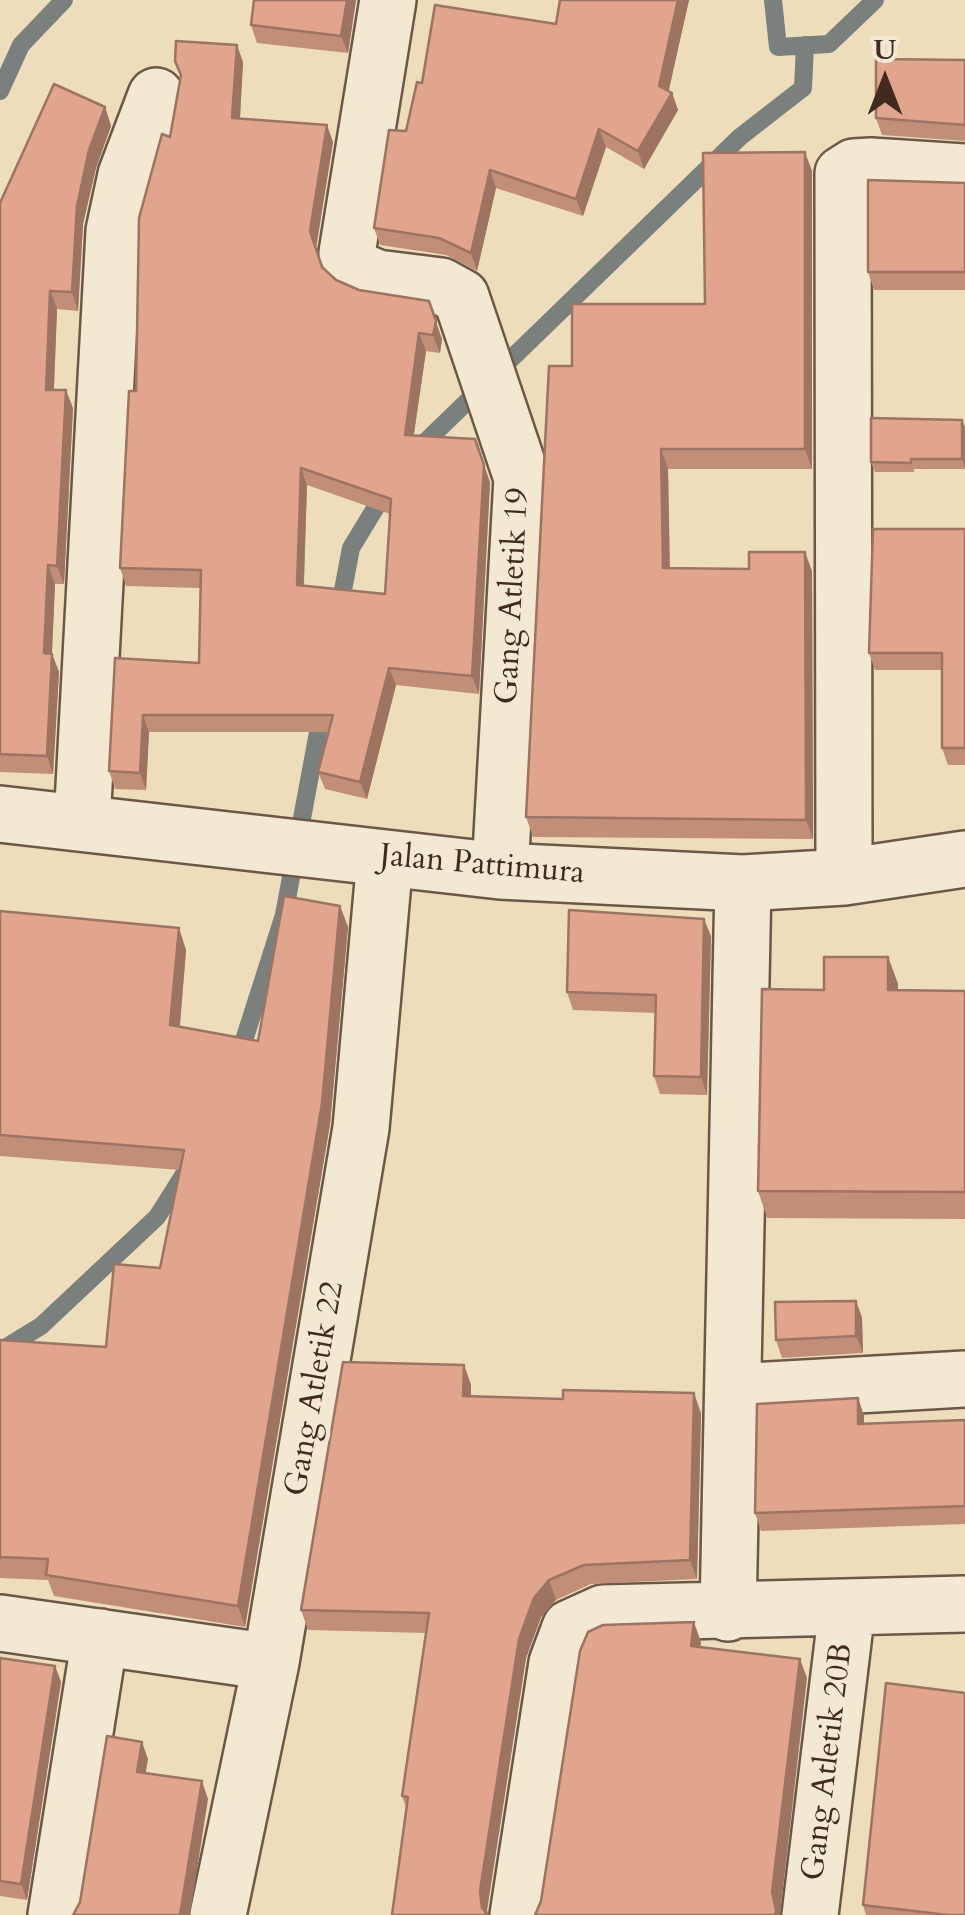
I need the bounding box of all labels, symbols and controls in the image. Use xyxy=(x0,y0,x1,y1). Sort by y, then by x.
north arrow xyxy=(835,30,935,130)
text: U xyxy=(874,31,896,69)
street label: Gang Atletik 19 xyxy=(489,487,539,705)
street label: Jalan Pattimura xyxy=(378,838,586,894)
street label: Gang Atletik 22 xyxy=(278,1279,354,1499)
street label: Gang Atletik 20B xyxy=(795,1641,863,1883)

